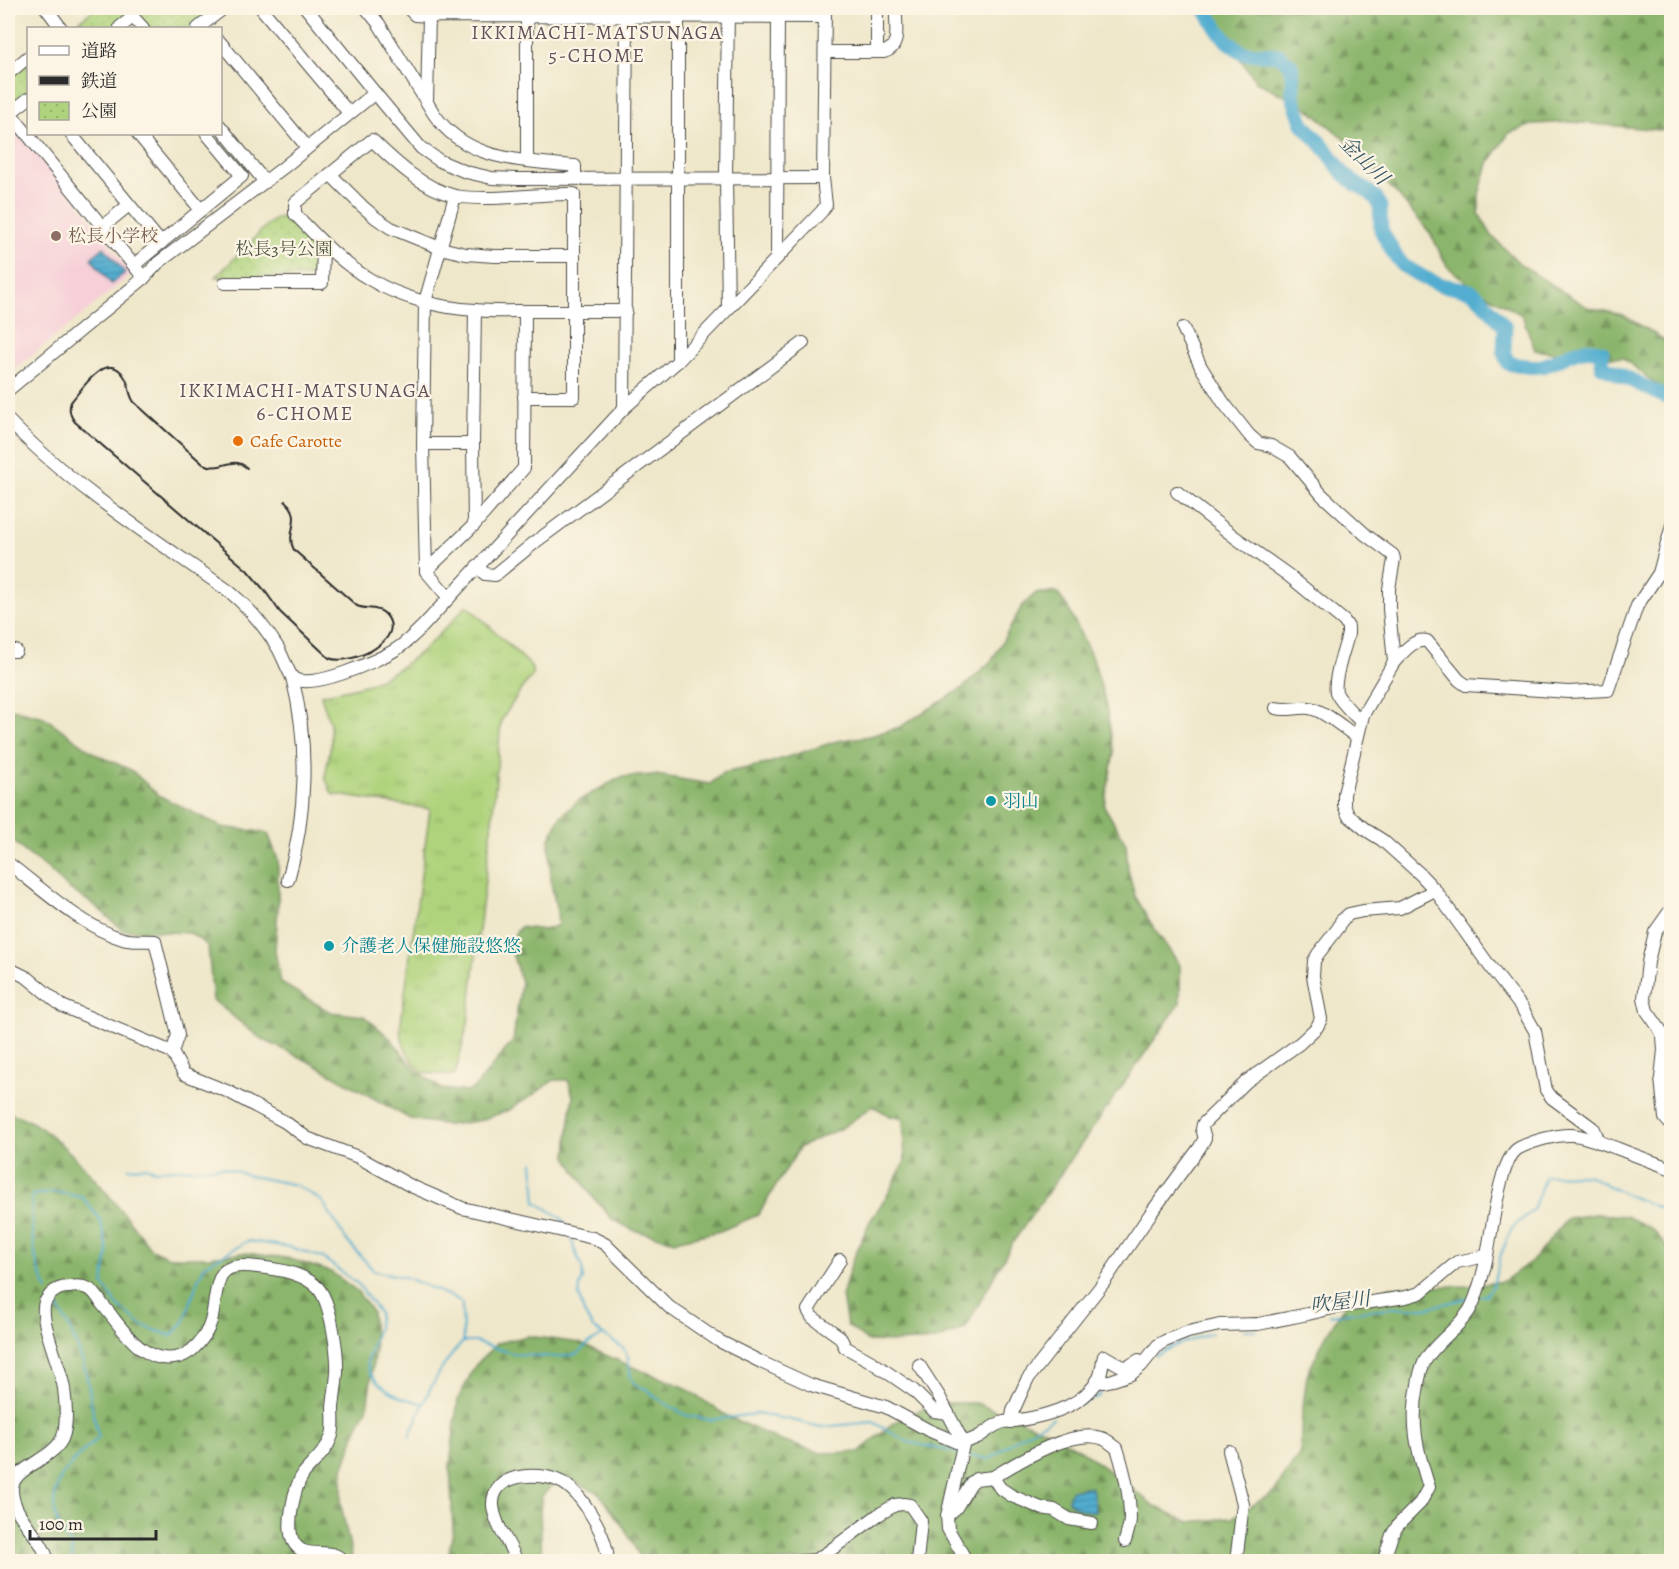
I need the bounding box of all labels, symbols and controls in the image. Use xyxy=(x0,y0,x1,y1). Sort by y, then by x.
district label: IKKIMACHI-MATSUNAGA 5-CHOME xyxy=(471,19,723,69)
legend xyxy=(27,27,222,135)
text: 道路 xyxy=(81,39,117,63)
text: 鉄道 xyxy=(81,69,117,93)
text: 公園 xyxy=(81,99,117,123)
water label: 金山川 xyxy=(1333,129,1396,192)
place label: 松長小学校 xyxy=(68,224,158,248)
marker: 松長小学校 xyxy=(49,229,63,243)
park label: 松長3号公園 xyxy=(235,237,333,261)
district label: IKKIMACHI-MATSUNAGA 6-CHOME xyxy=(179,377,431,427)
place label: Cafe Carotte xyxy=(250,429,342,453)
marker: Cafe Carotte xyxy=(231,434,245,448)
place label: 羽山 xyxy=(1003,789,1039,813)
marker: 羽山 xyxy=(984,794,998,808)
place label: 介護老人保健施設悠悠 xyxy=(341,934,521,958)
marker: 介護老人保健施設悠悠 xyxy=(322,939,336,953)
water label: 吹屋川 xyxy=(1309,1285,1373,1319)
scale bar xyxy=(30,1503,156,1541)
text: 100 m xyxy=(39,1512,83,1536)

